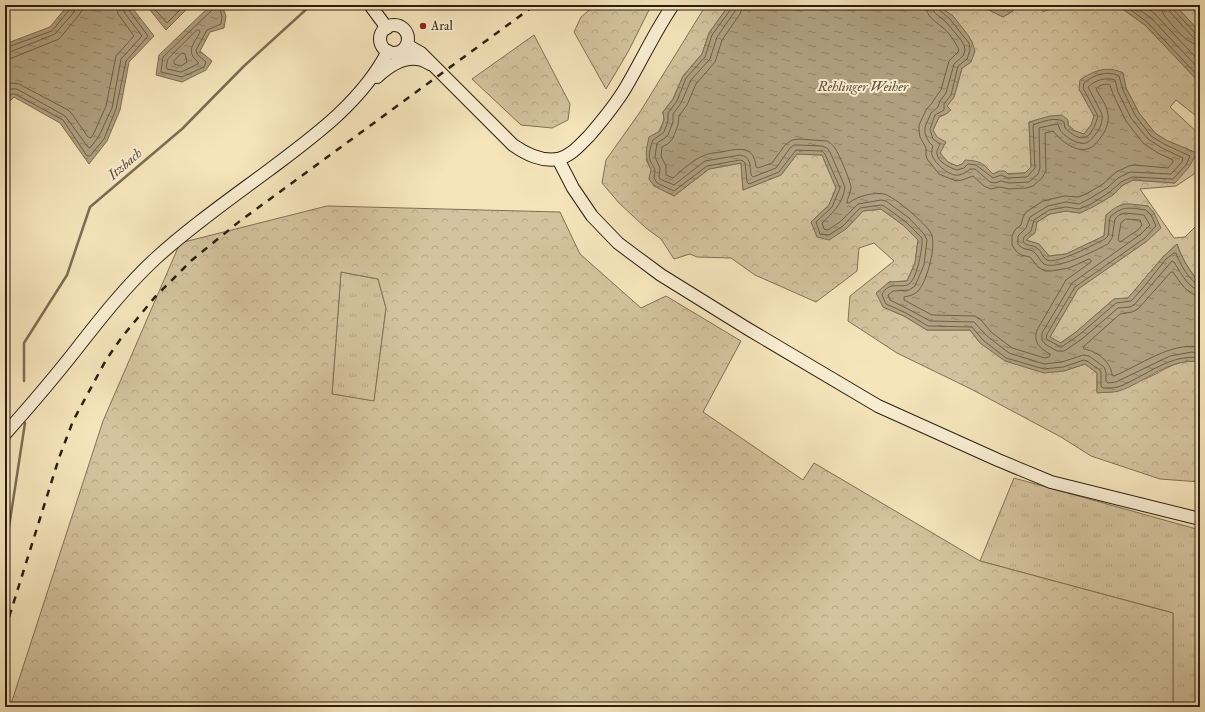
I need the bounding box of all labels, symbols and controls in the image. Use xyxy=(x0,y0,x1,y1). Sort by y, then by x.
place label: Aral xyxy=(430,18,453,34)
marker: Aral xyxy=(418,21,428,31)
water label: Rehlinger Weiher xyxy=(817,78,909,95)
water label: Itzbach xyxy=(104,145,146,184)

